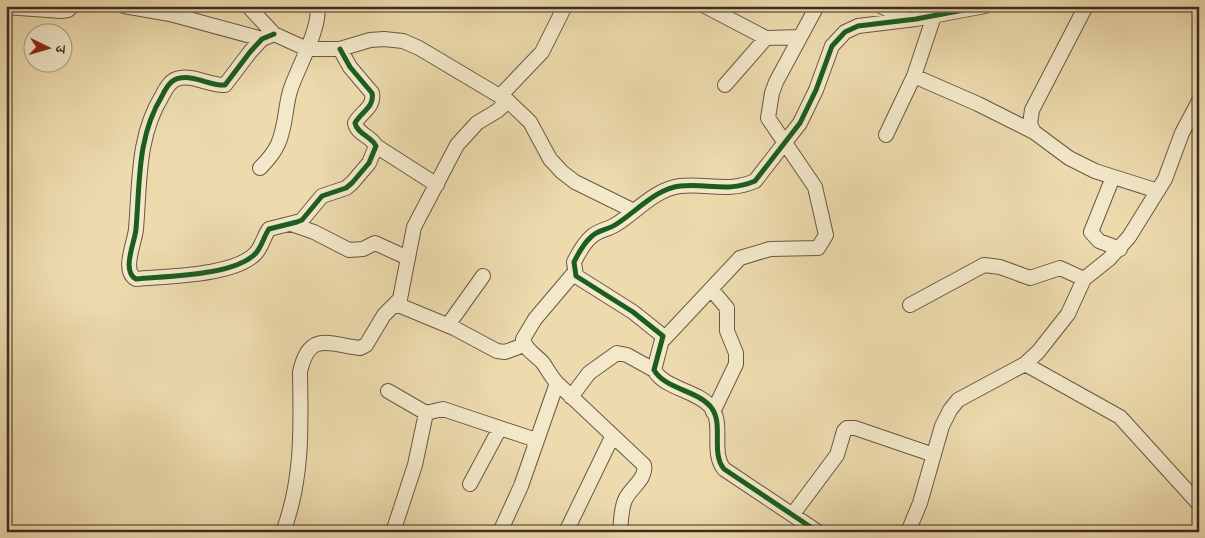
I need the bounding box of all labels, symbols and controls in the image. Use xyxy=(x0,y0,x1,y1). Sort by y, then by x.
north arrow xyxy=(22,22,72,72)
text: उ xyxy=(51,44,71,54)

